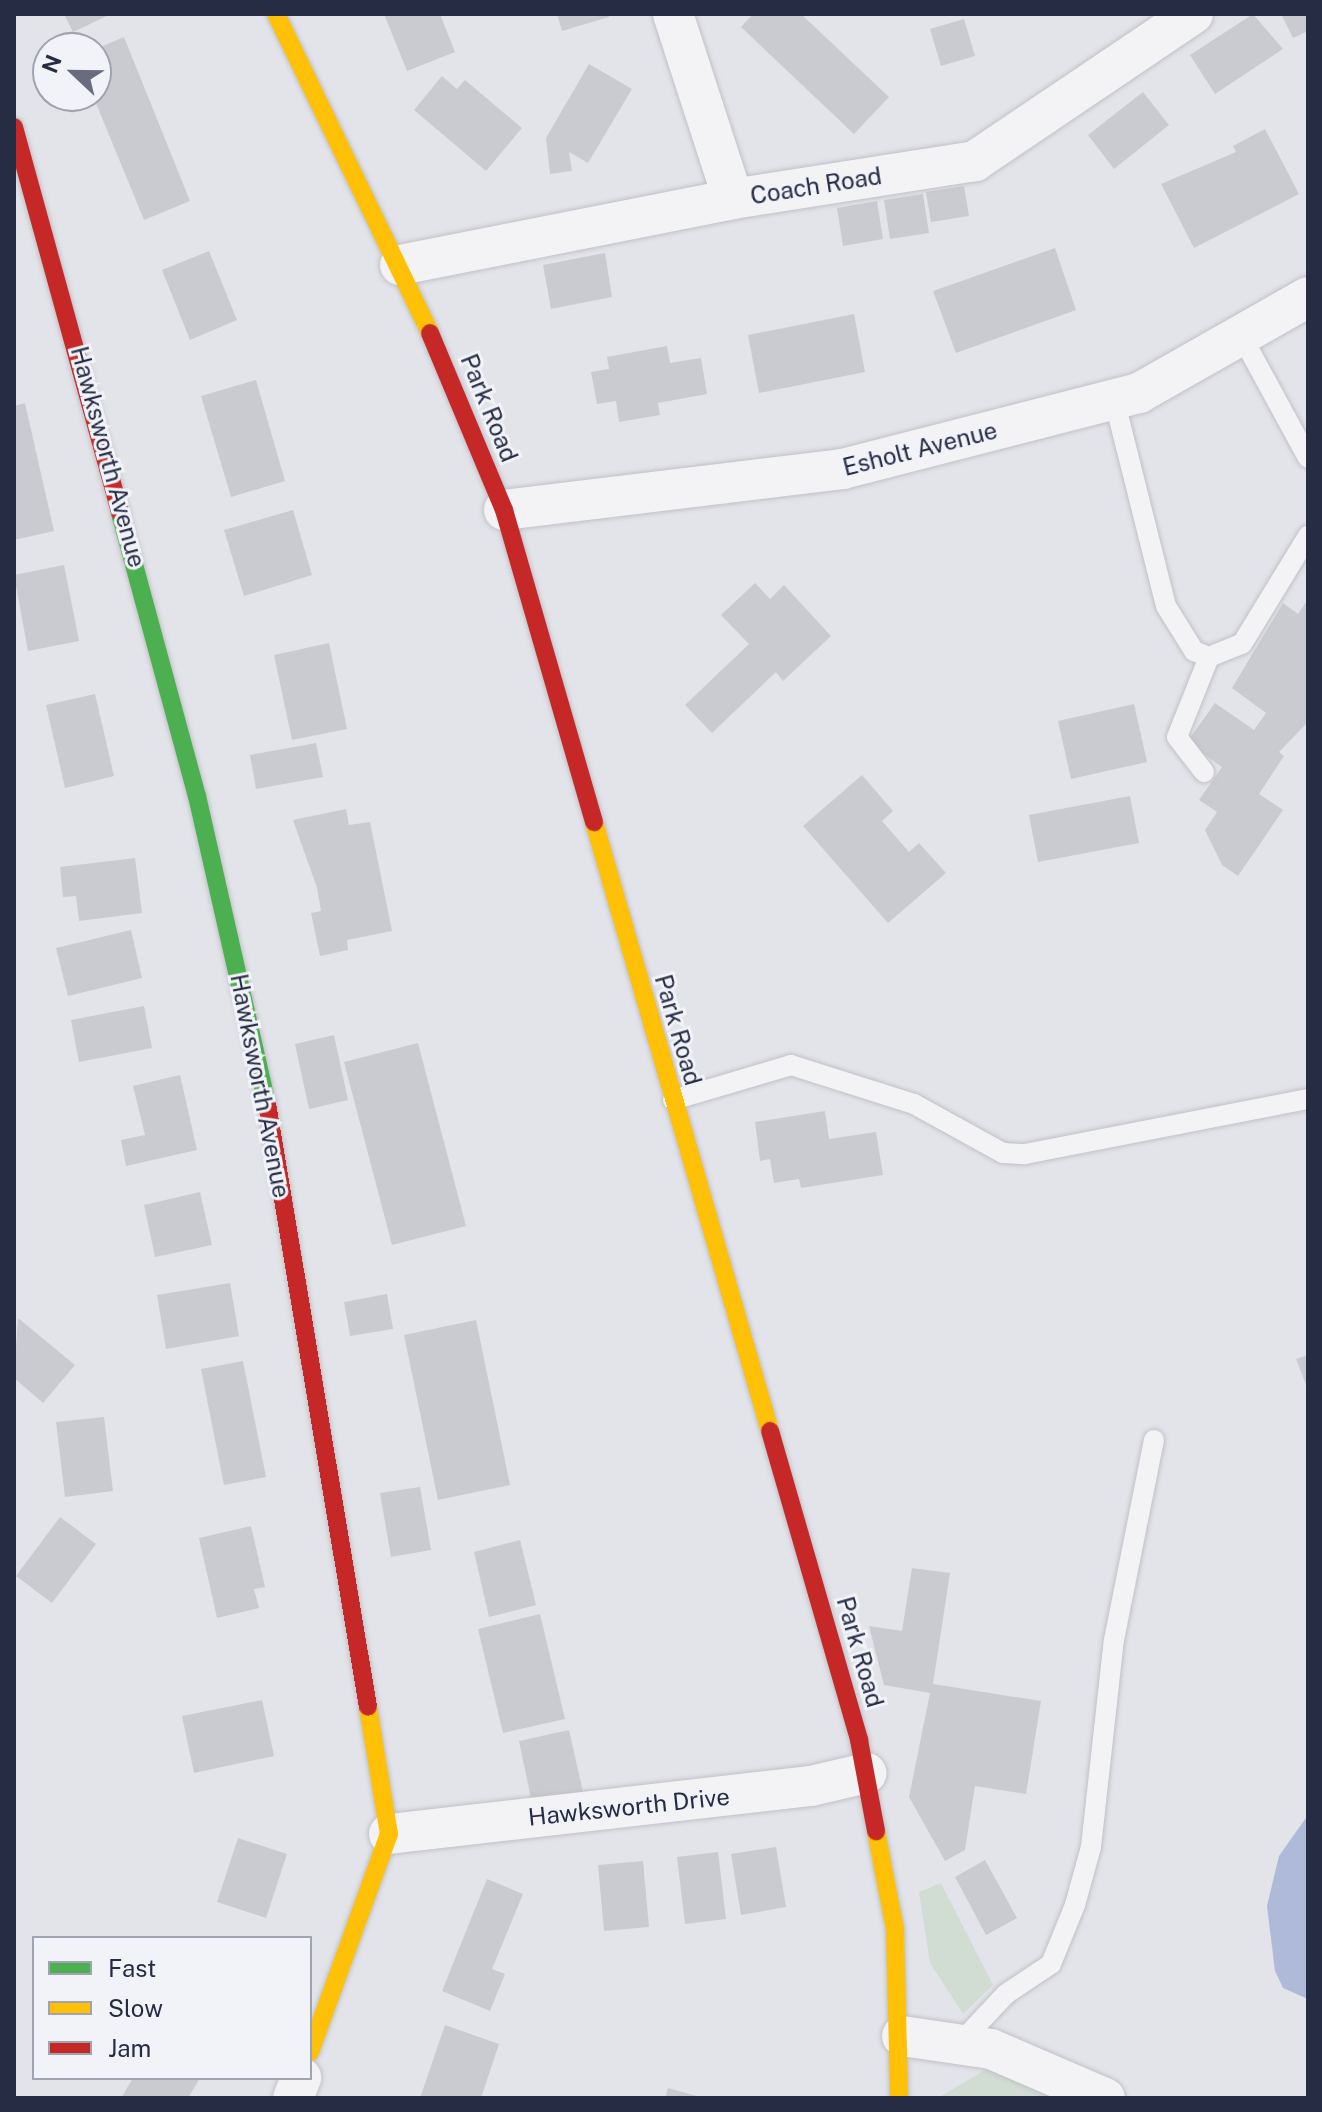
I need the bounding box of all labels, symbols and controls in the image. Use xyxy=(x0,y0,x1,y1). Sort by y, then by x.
north arrow xyxy=(32,32,112,112)
text: N xyxy=(36,51,67,77)
street label: Coach Road xyxy=(748,161,884,211)
street label: Hawksworth Avenue xyxy=(65,343,151,571)
street label: Park Road xyxy=(454,350,524,466)
street label: Esholt Avenue xyxy=(840,416,1000,482)
street label: Hawksworth Avenue xyxy=(224,971,296,1201)
street label: Park Road xyxy=(648,971,708,1089)
street label: Park Road xyxy=(830,1593,890,1711)
street label: Hawksworth Drive xyxy=(527,1782,731,1832)
legend xyxy=(32,1936,312,2080)
text: Fast xyxy=(108,1954,156,1982)
text: Slow xyxy=(108,1994,163,2022)
text: Jam xyxy=(108,2034,151,2062)

